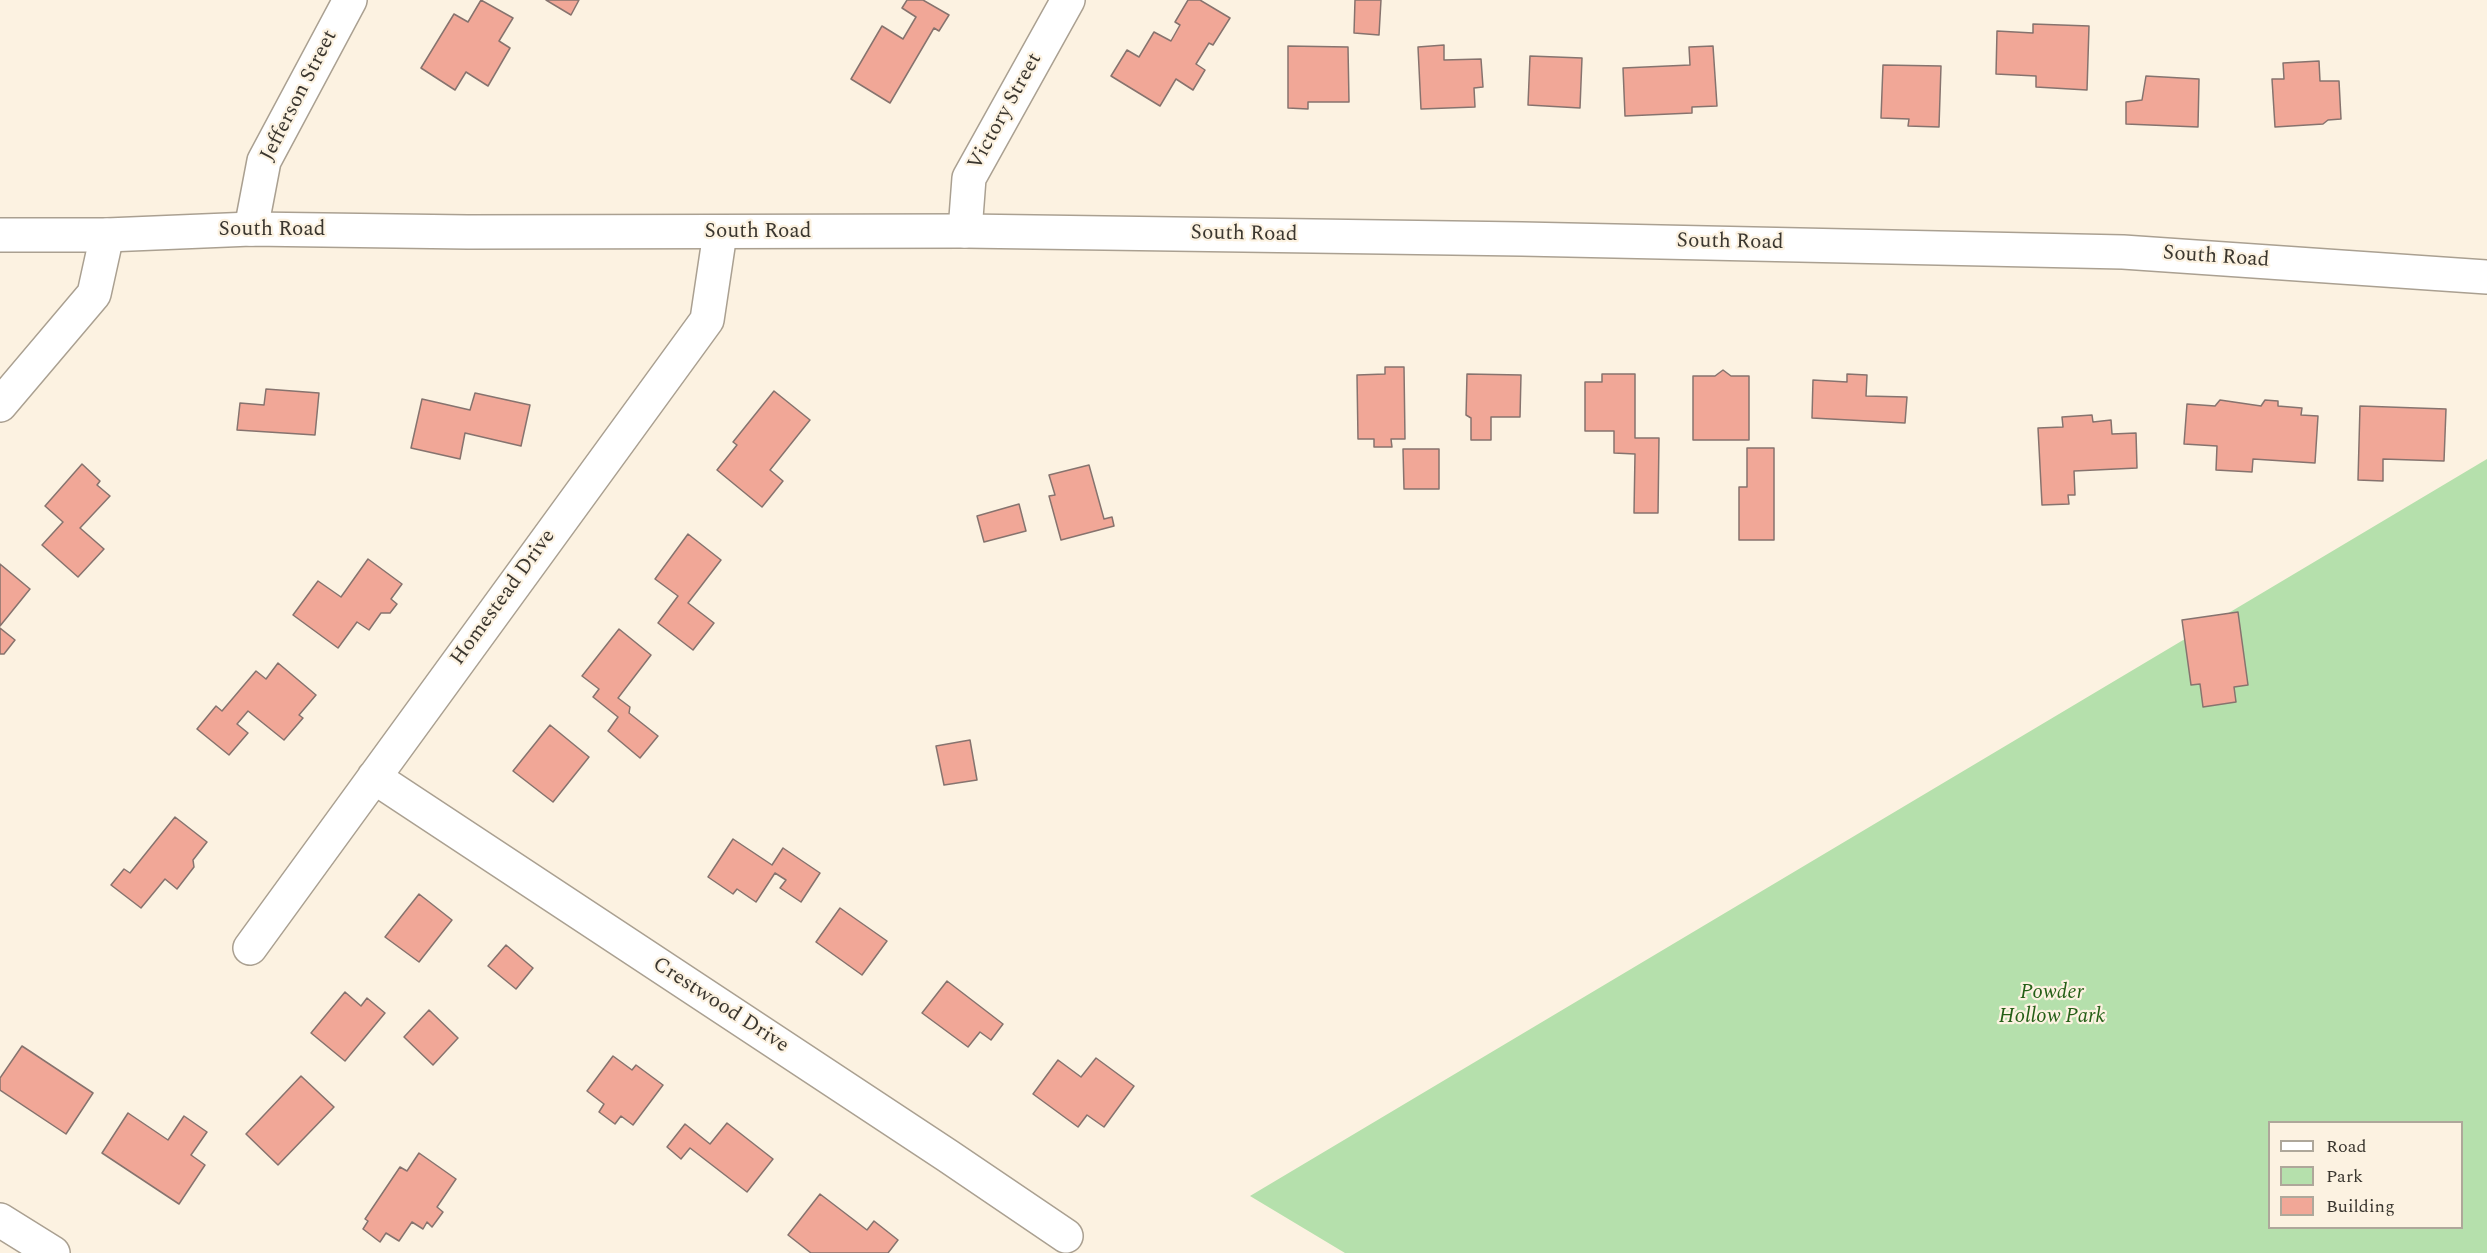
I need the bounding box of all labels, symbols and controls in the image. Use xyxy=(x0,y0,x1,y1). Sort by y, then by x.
street label: Jefferson Street xyxy=(256,26,344,166)
street label: Victory Street xyxy=(964,49,1048,175)
street label: South Road xyxy=(219,218,325,244)
street label: South Road xyxy=(705,220,811,246)
street label: South Road xyxy=(1190,221,1298,249)
street label: South Road xyxy=(1676,229,1784,257)
street label: South Road xyxy=(2162,242,2270,274)
street label: Homestead Drive xyxy=(446,525,562,671)
street label: Crestwood Drive xyxy=(647,953,793,1059)
park label: Powder Hollow Park xyxy=(1999,981,2105,1031)
legend xyxy=(2268,1121,2463,1229)
text: Road xyxy=(2326,1133,2367,1160)
text: Park xyxy=(2326,1163,2363,1190)
text: Building xyxy=(2326,1193,2395,1220)

